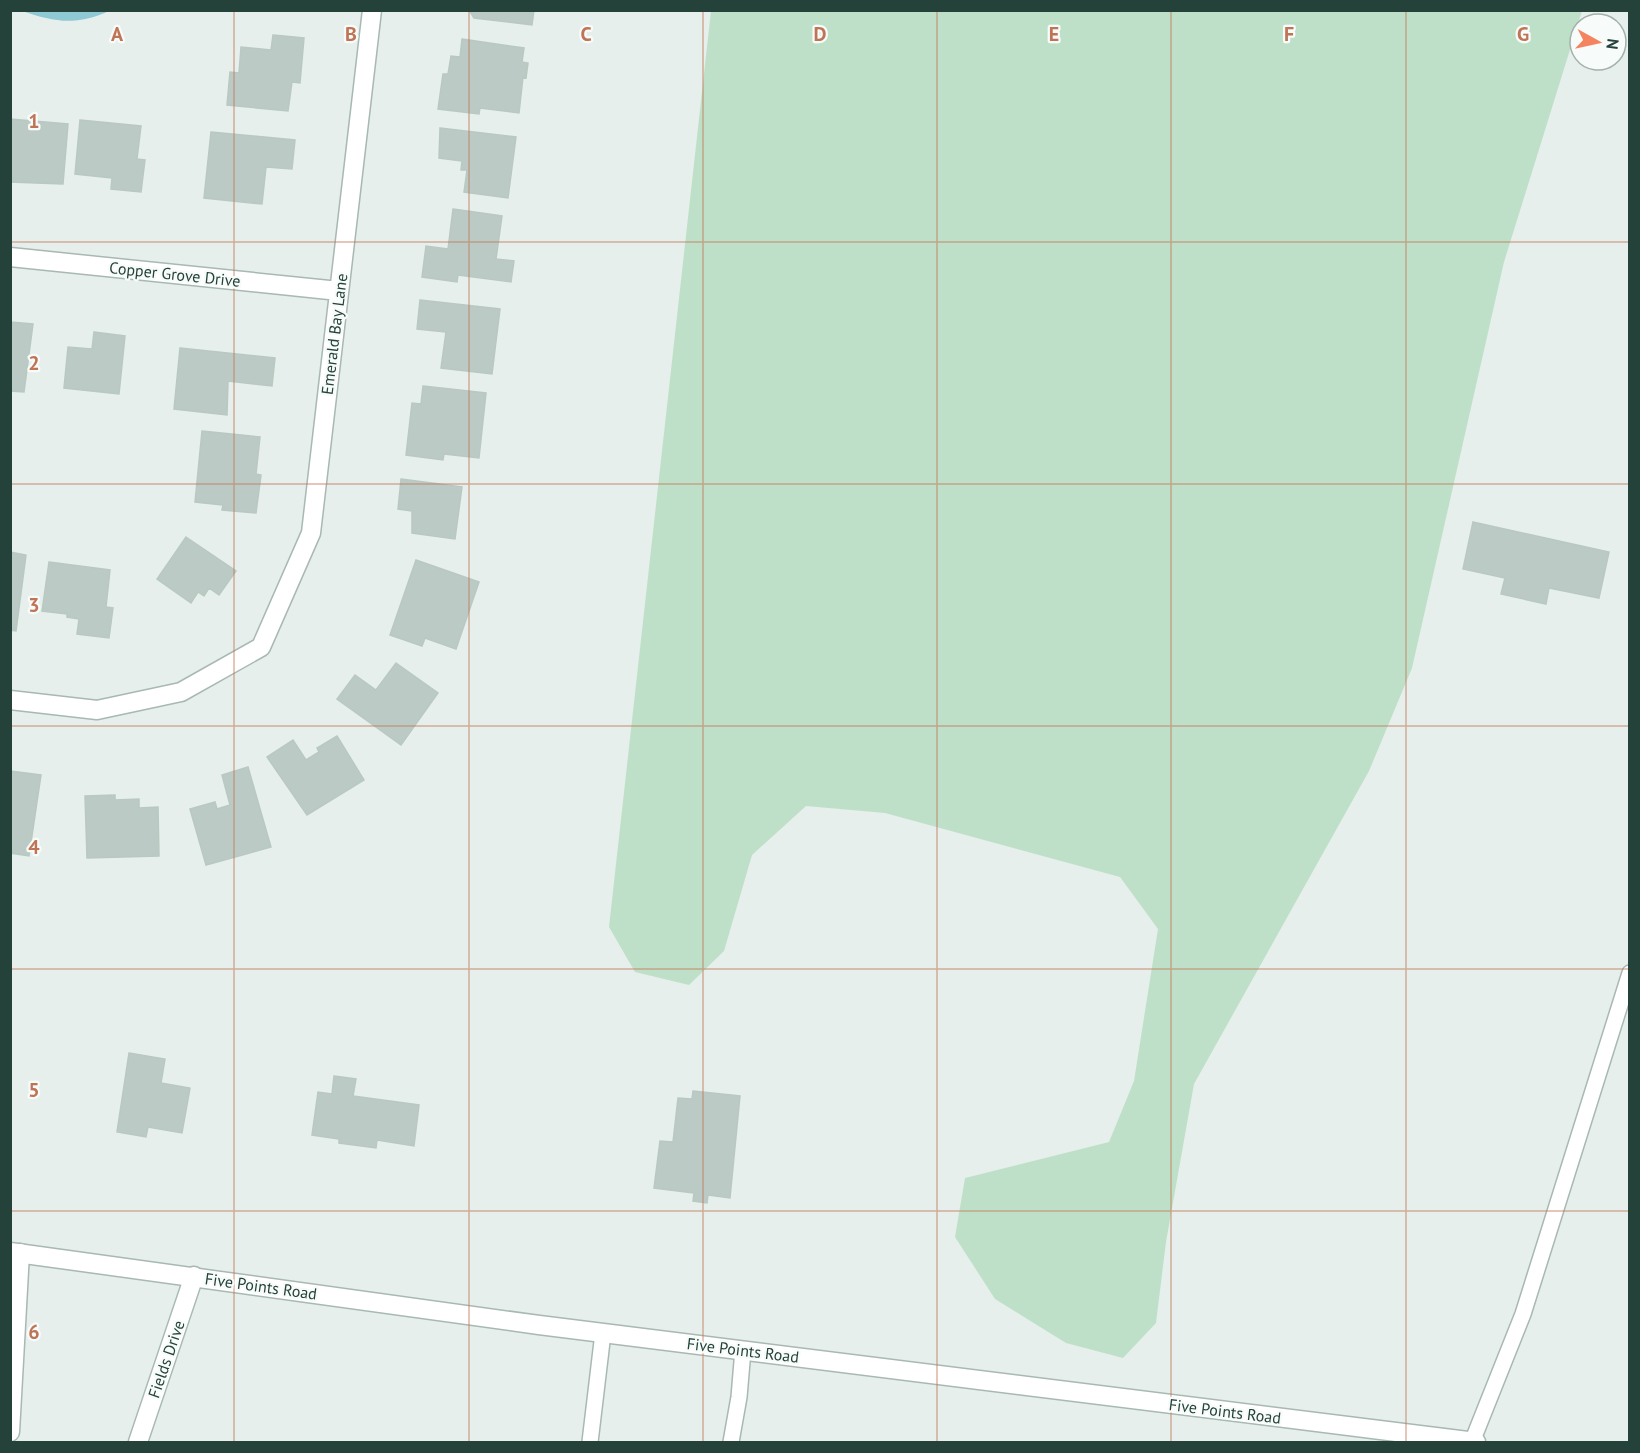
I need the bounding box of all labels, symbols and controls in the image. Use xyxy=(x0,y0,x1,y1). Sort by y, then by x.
north arrow xyxy=(1568,12,1628,72)
text: A xyxy=(111,21,124,47)
text: B xyxy=(345,21,357,47)
text: C xyxy=(580,21,592,47)
text: D xyxy=(814,21,827,47)
text: E xyxy=(1049,21,1059,47)
text: F xyxy=(1284,21,1294,47)
text: G xyxy=(1517,21,1529,47)
text: N xyxy=(1602,37,1623,51)
text: 1 xyxy=(28,108,40,134)
street label: Copper Grove Drive xyxy=(108,257,242,291)
street label: Emerald Bay Lane xyxy=(317,272,351,396)
text: 2 xyxy=(28,350,40,376)
text: 3 xyxy=(28,592,40,618)
text: 4 xyxy=(28,834,40,860)
text: 5 xyxy=(28,1077,40,1103)
street label: Five Points Road xyxy=(204,1268,318,1304)
street label: Fields Drive xyxy=(143,1318,189,1400)
text: 6 xyxy=(28,1319,40,1345)
street label: Five Points Road xyxy=(686,1333,800,1367)
street label: Five Points Road xyxy=(1168,1394,1282,1428)

